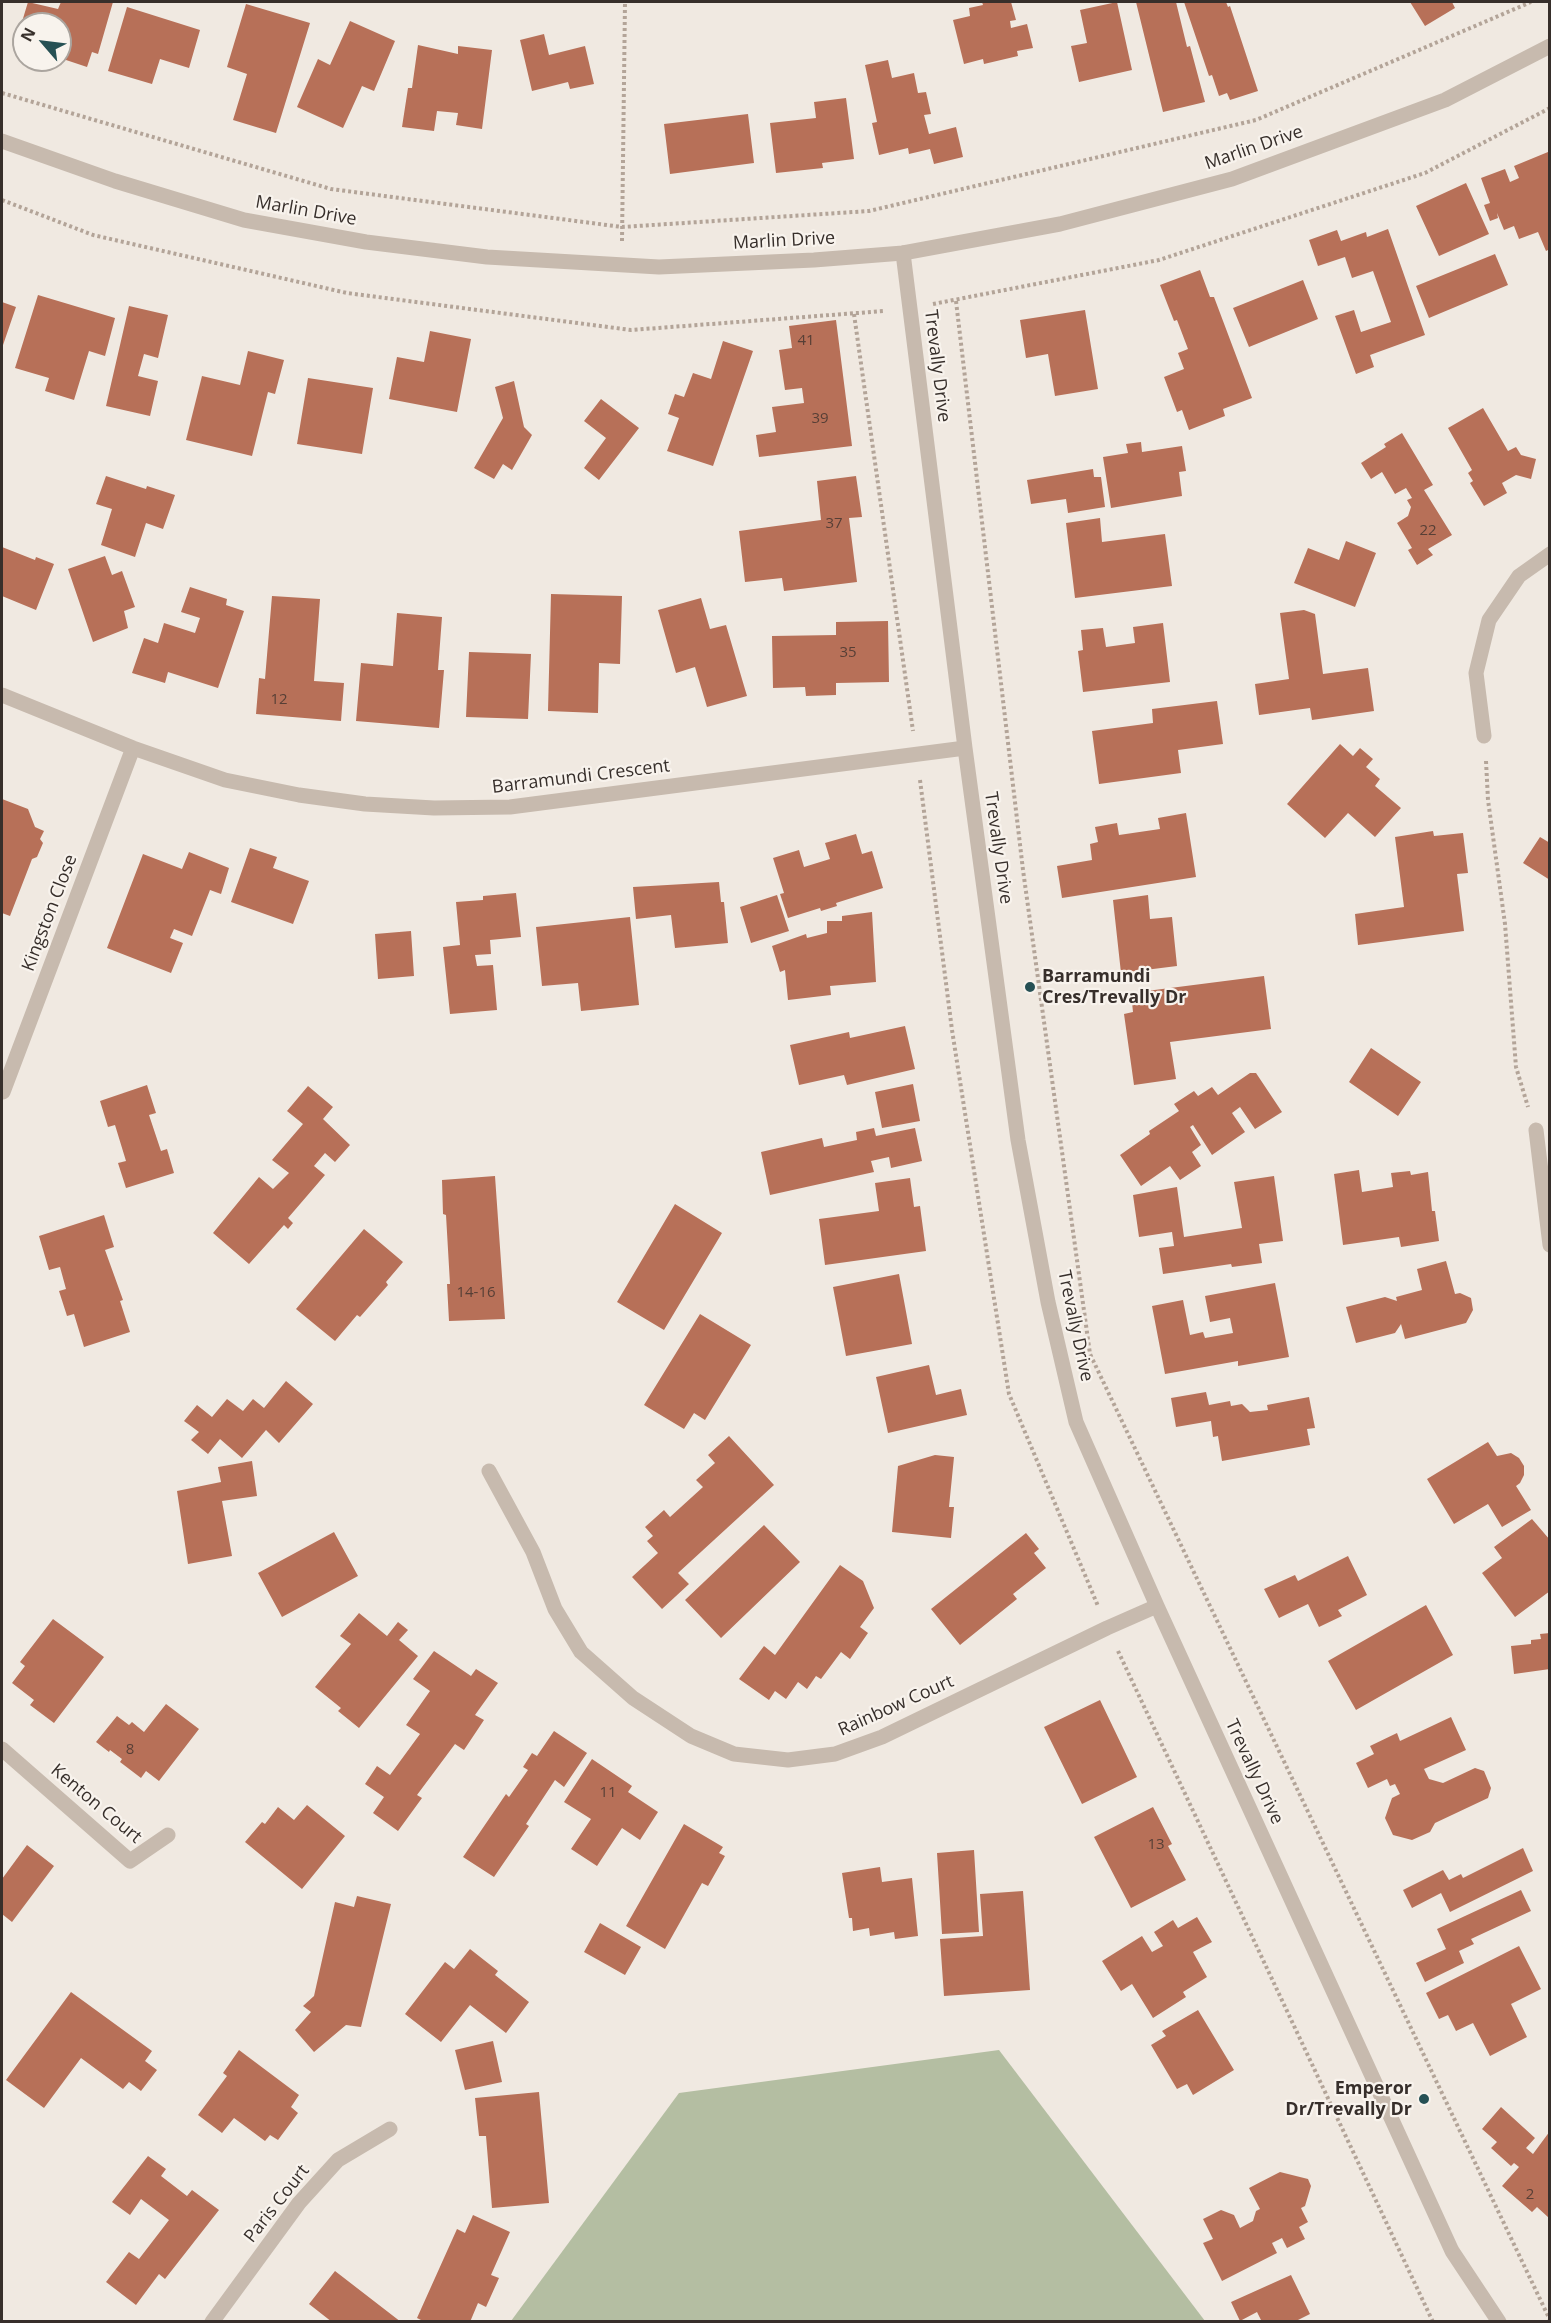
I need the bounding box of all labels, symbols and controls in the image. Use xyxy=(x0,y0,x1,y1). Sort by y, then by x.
north arrow xyxy=(12,12,72,72)
text: N xyxy=(15,24,41,45)
street label: Marlin Drive xyxy=(1202,121,1306,175)
street label: Marlin Drive xyxy=(254,191,358,231)
street label: Marlin Drive xyxy=(732,228,836,254)
street label: Trevally Drive xyxy=(919,308,955,424)
house number: 41 xyxy=(797,332,815,350)
house number: 39 xyxy=(811,410,829,428)
house number: 37 xyxy=(825,515,843,533)
house number: 22 xyxy=(1419,522,1437,540)
house number: 35 xyxy=(839,644,857,662)
house number: 12 xyxy=(270,691,288,709)
street label: Barramundi Crescent xyxy=(491,755,671,799)
street label: Trevally Drive xyxy=(979,790,1017,906)
street label: Kingston Close xyxy=(18,852,82,974)
place label: Barramundi Cres/Trevally Dr xyxy=(1042,966,1186,1008)
marker: Barramundi Cres/Trevally Dr xyxy=(1023,980,1037,994)
street label: Trevally Drive xyxy=(1053,1268,1097,1384)
house number: 14-16 xyxy=(456,1284,496,1302)
street label: Rainbow Court xyxy=(835,1671,957,1741)
street label: Trevally Drive xyxy=(1220,1716,1288,1828)
house number: 8 xyxy=(126,1741,134,1759)
street label: Kenton Court xyxy=(46,1760,146,1848)
house number: 11 xyxy=(599,1784,617,1802)
house number: 13 xyxy=(1147,1836,1165,1854)
place label: Emperor Dr/Trevally Dr xyxy=(1285,2078,1412,2120)
marker: Emperor Dr/Trevally Dr xyxy=(1417,2092,1431,2106)
street label: Paris Court xyxy=(240,2161,314,2247)
house number: 2 xyxy=(1526,2186,1534,2204)

